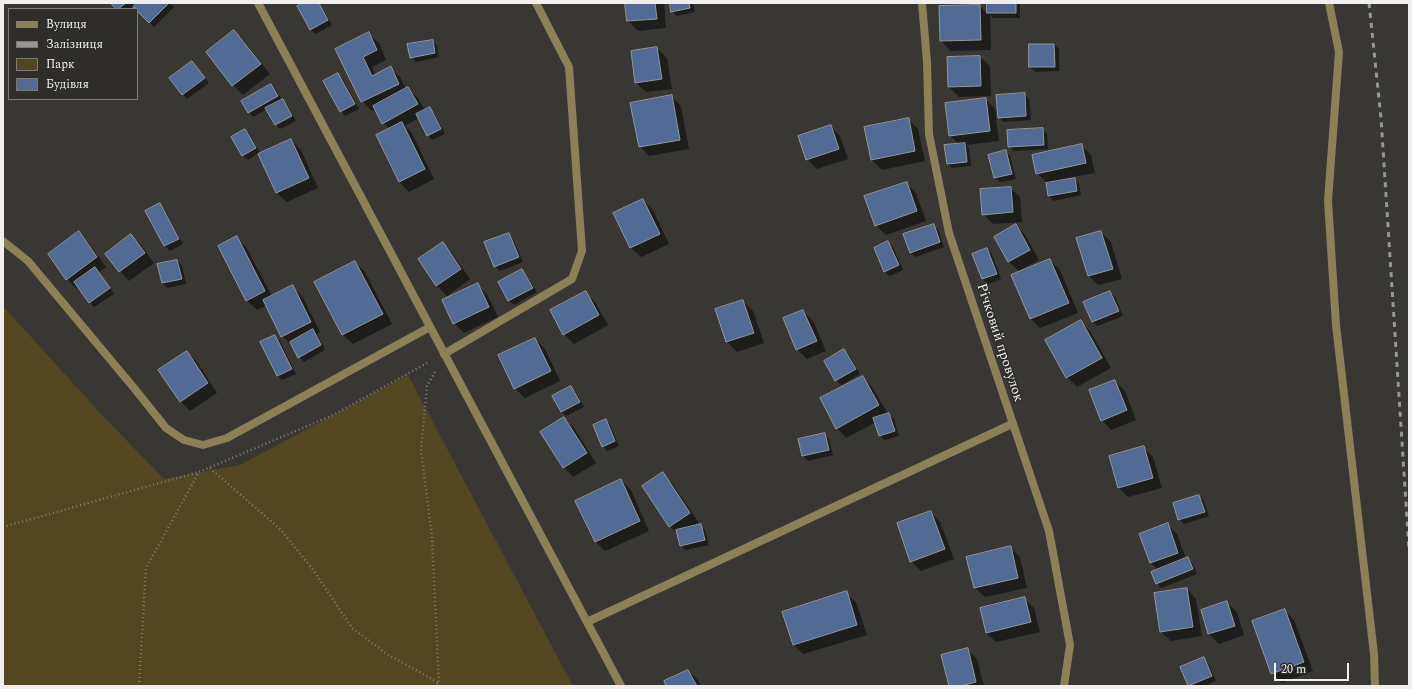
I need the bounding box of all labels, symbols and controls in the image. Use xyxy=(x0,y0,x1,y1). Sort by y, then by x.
legend xyxy=(8,8,138,100)
text: Вулиця xyxy=(46,15,87,34)
text: Залізниця xyxy=(46,35,103,54)
text: Парк xyxy=(46,55,75,74)
text: Будівля xyxy=(46,75,89,94)
street label: Річковий провулок xyxy=(972,282,1026,404)
scale bar xyxy=(1276,655,1351,681)
text: 20 m xyxy=(1281,660,1306,679)

